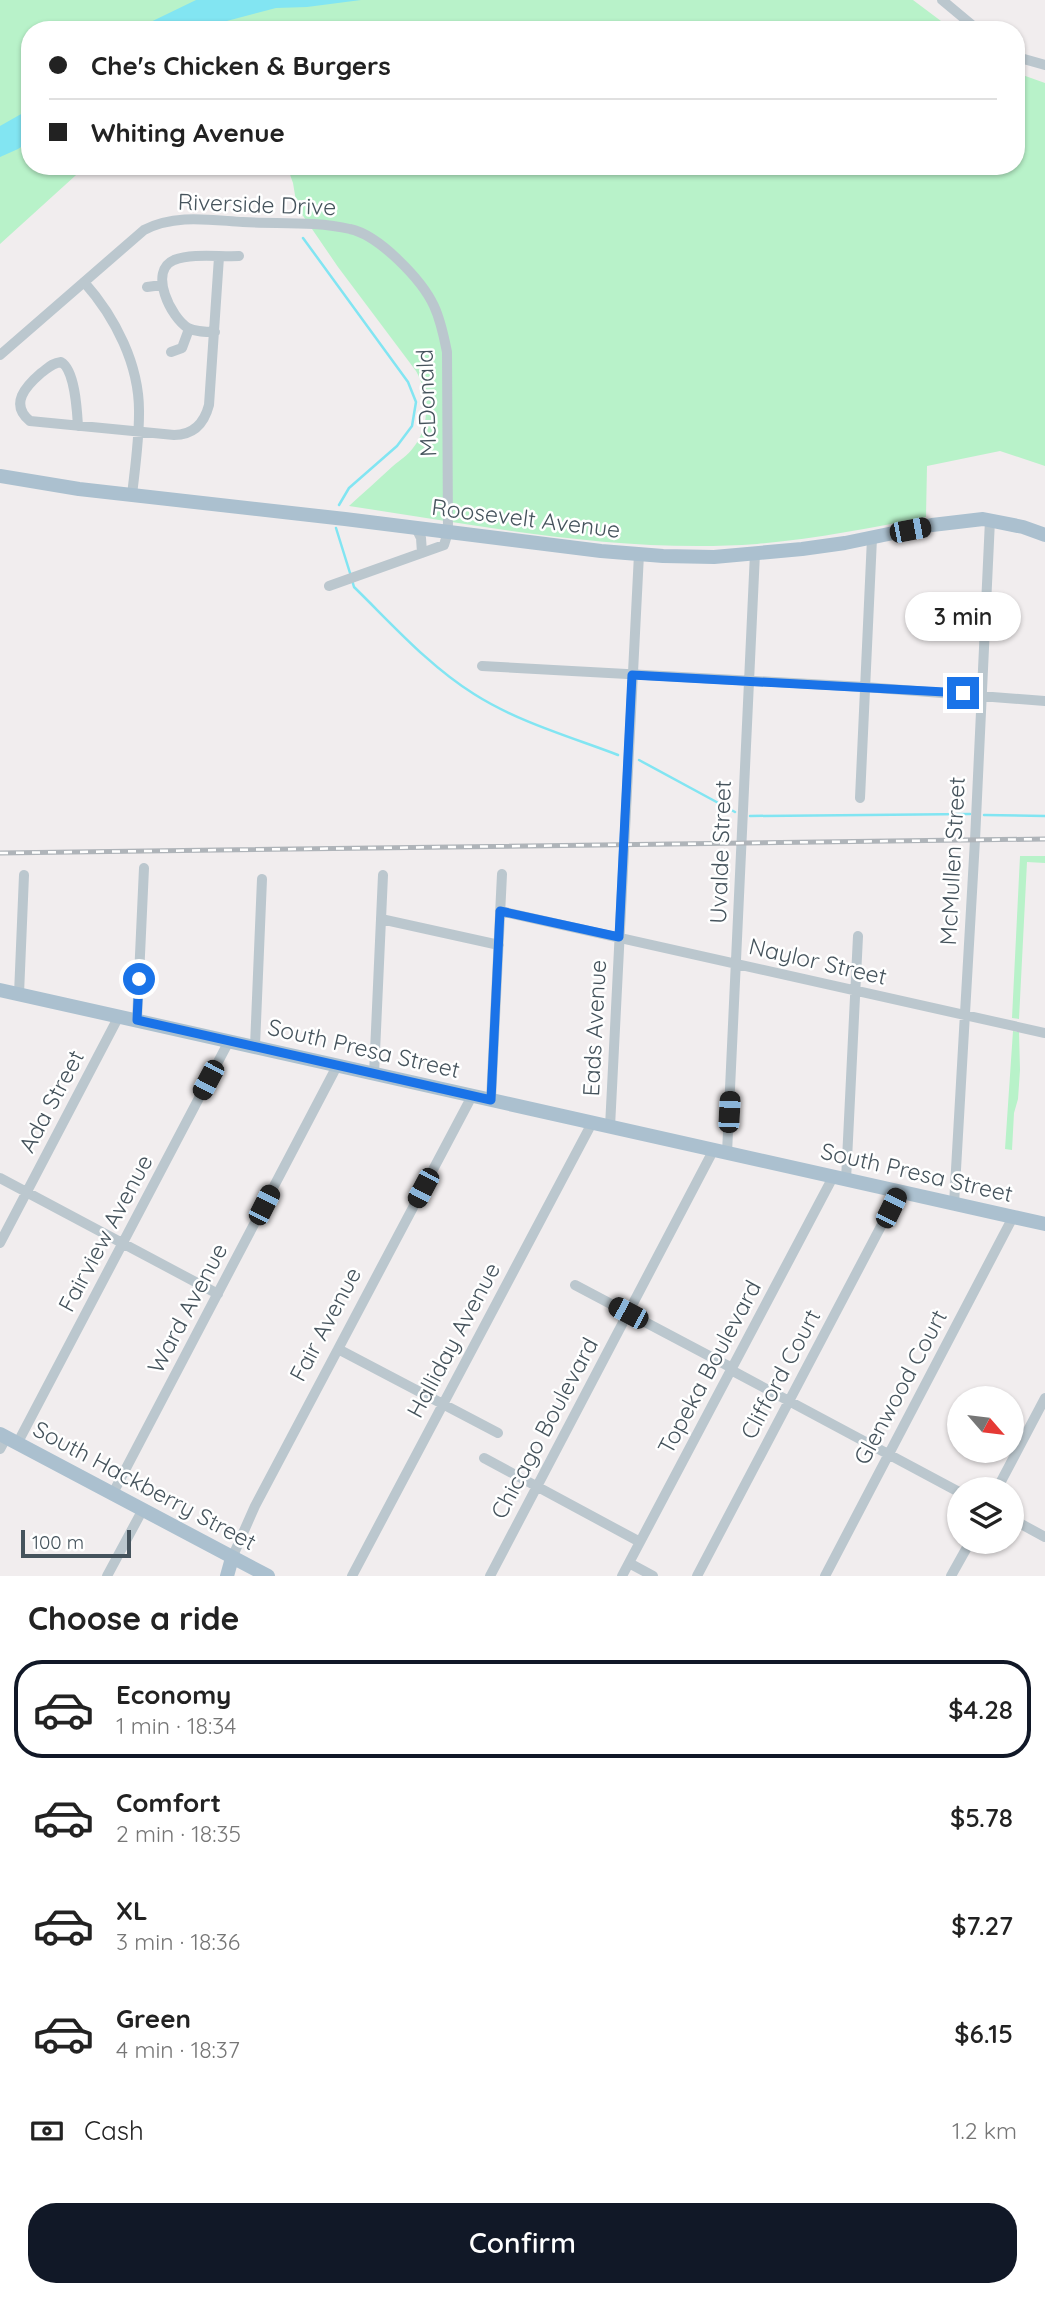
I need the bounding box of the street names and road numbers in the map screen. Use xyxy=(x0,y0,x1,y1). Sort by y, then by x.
street label: Riverside Drive xyxy=(177,187,337,221)
street label: McDonald xyxy=(410,349,442,457)
street label: Roosevelt Avenue xyxy=(430,492,622,544)
street label: McMullen Street xyxy=(933,776,971,946)
street label: Uvalde Street xyxy=(703,780,737,924)
street label: Naylor Street xyxy=(746,931,890,991)
street label: Eads Avenue xyxy=(576,959,612,1097)
street label: South Presa Street xyxy=(265,1012,463,1084)
street label: Ada Street xyxy=(12,1045,90,1157)
street label: South Presa Street xyxy=(818,1136,1016,1208)
street label: Fairview Avenue xyxy=(51,1149,159,1317)
street label: Ward Avenue xyxy=(141,1238,233,1378)
street label: Halliday Avenue xyxy=(400,1257,506,1423)
street label: Fair Avenue xyxy=(283,1262,367,1386)
street label: Topeka Boulevard xyxy=(651,1275,767,1459)
street label: Clifford Court xyxy=(734,1304,826,1444)
street label: Glenwood Court xyxy=(847,1304,953,1469)
street label: Chicago Boulevard xyxy=(484,1332,604,1524)
street label: South Hackberry Street xyxy=(28,1414,262,1556)

